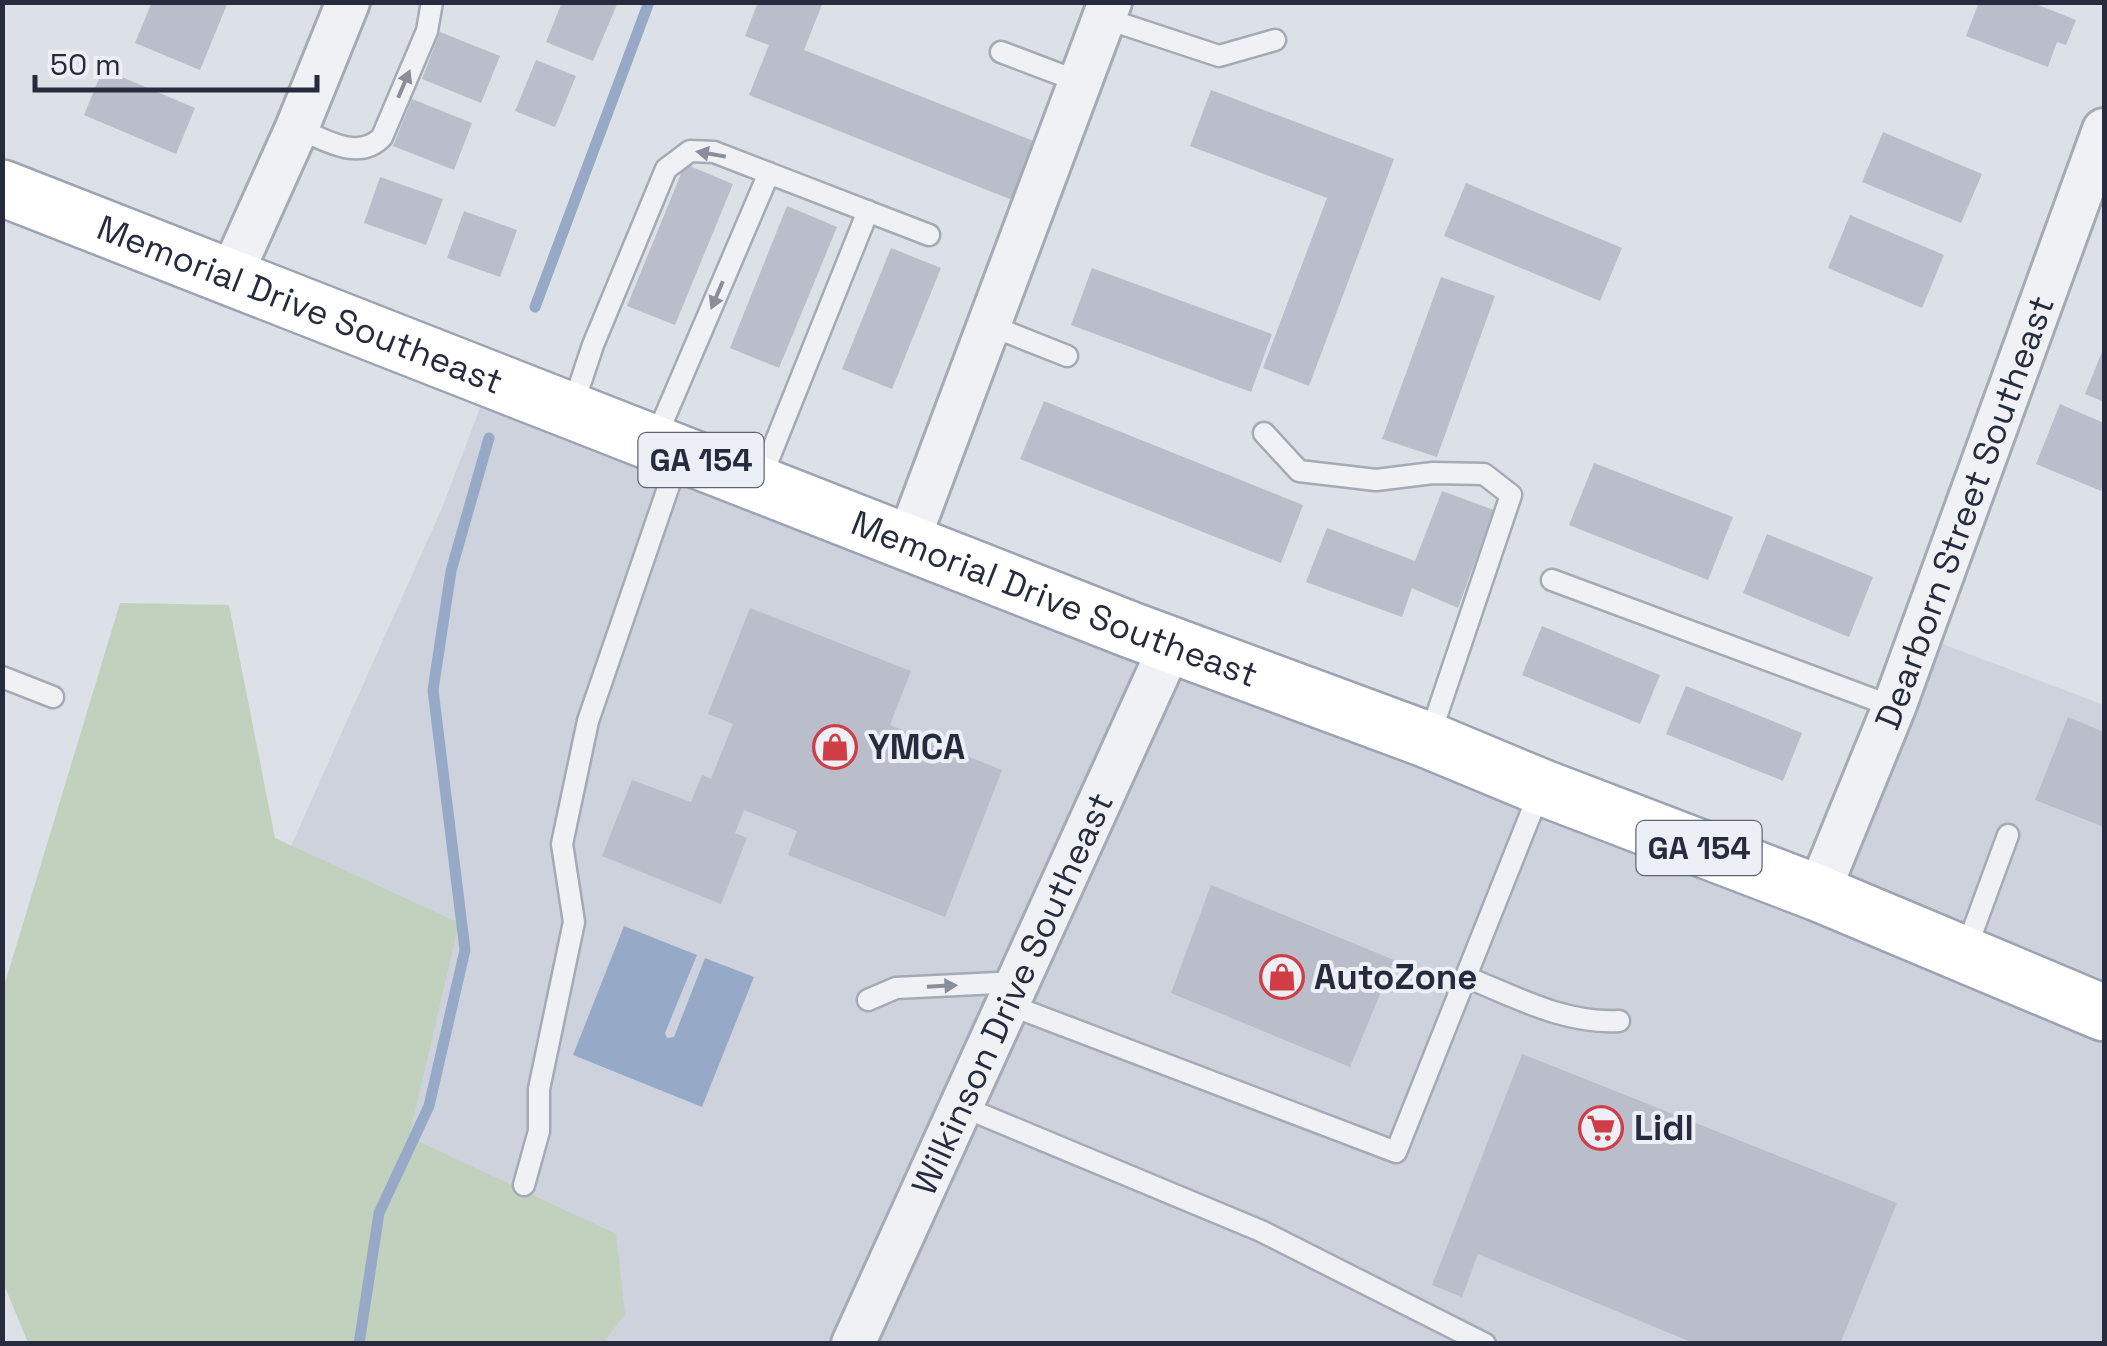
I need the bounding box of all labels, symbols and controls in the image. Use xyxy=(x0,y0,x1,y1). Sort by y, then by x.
scale bar xyxy=(35,30,318,92)
text: 50 m xyxy=(50,45,121,84)
one-way arrow xyxy=(396,69,412,99)
one-way arrow xyxy=(695,146,726,161)
street label: Memorial Drive Southeast xyxy=(91,205,509,404)
one-way arrow xyxy=(709,280,725,310)
street label: Dearborn Street Southeast xyxy=(1865,290,2064,736)
road number: GA 154 xyxy=(638,433,764,487)
street label: Memorial Drive Southeast xyxy=(845,501,1264,697)
shop icon: YMCA xyxy=(812,724,858,770)
place label: YMCA xyxy=(868,725,965,769)
street label: Wilkinson Drive Southeast xyxy=(902,786,1123,1202)
road number: GA 154 xyxy=(1636,821,1762,875)
shop icon: AutoZone xyxy=(1259,954,1305,1000)
place label: AutoZone xyxy=(1314,955,1478,999)
one-way arrow xyxy=(926,978,958,994)
supermarket icon: Lidl xyxy=(1578,1105,1624,1151)
place label: Lidl xyxy=(1634,1106,1694,1150)

